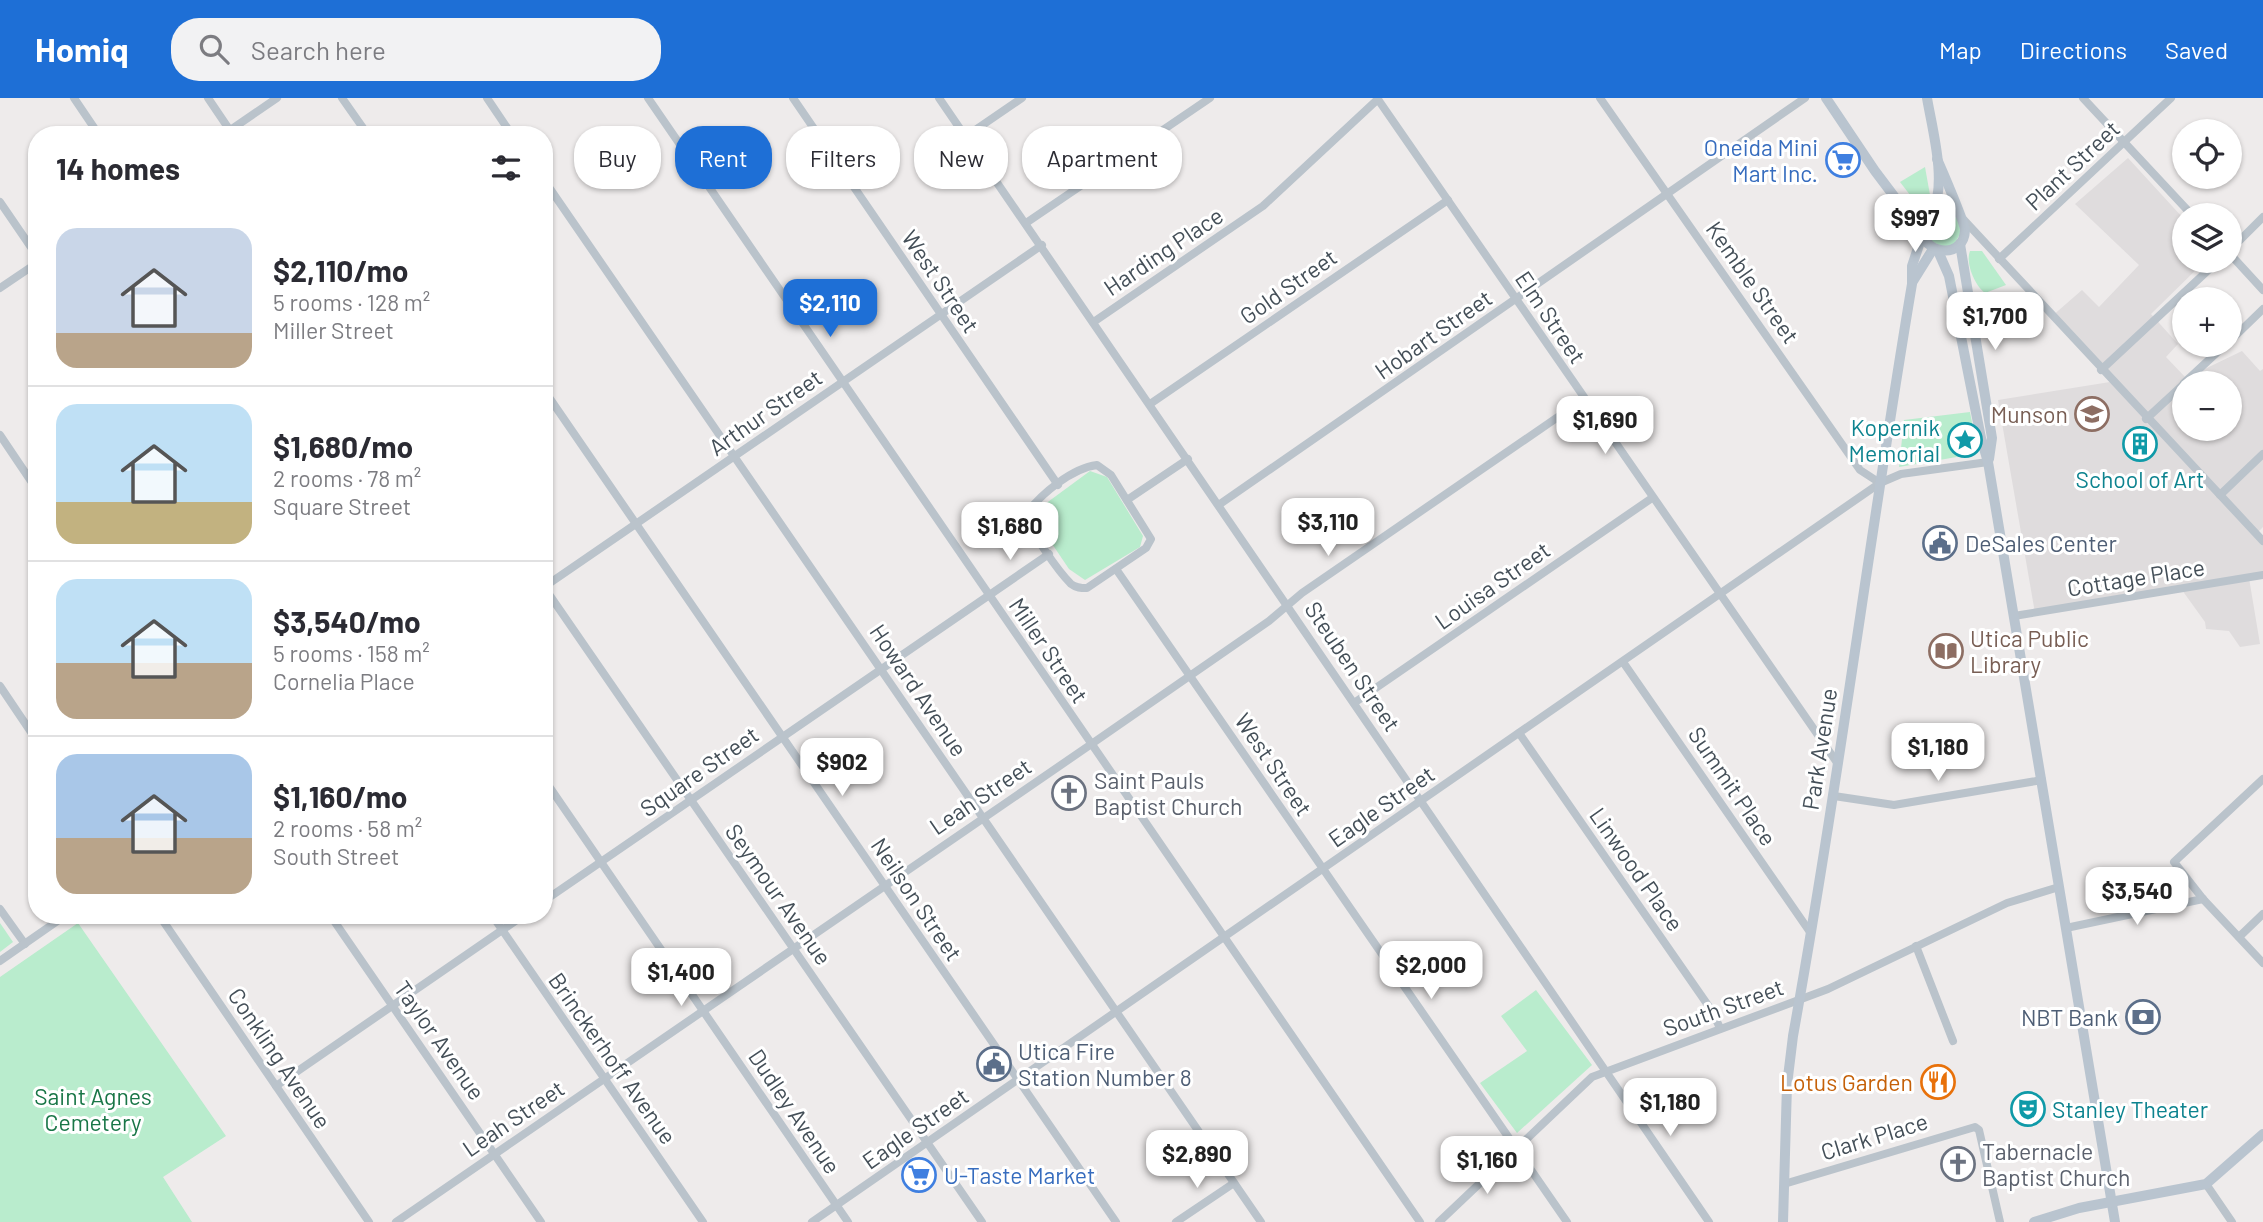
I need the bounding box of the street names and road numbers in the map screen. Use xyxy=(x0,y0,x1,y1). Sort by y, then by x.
street label: Plant Street xyxy=(2019,114,2125,216)
street label: Harding Place xyxy=(1098,201,1228,301)
street label: Kemble Street xyxy=(1701,216,1805,348)
street label: West Street xyxy=(896,224,986,338)
street label: Gold Street xyxy=(1234,242,1342,330)
street label: Elm Street xyxy=(1510,265,1592,369)
street label: Hobart Street xyxy=(1369,283,1497,385)
street label: Arthur Street xyxy=(703,363,827,461)
street label: Louisa Street xyxy=(1429,535,1555,635)
street label: Cottage Place xyxy=(2065,552,2207,602)
street label: Miller Street xyxy=(1004,592,1094,708)
street label: Steuben Street xyxy=(1299,596,1407,736)
street label: Howard Avenue xyxy=(864,618,974,762)
street label: Park Avenue xyxy=(1796,686,1842,812)
street label: West Street xyxy=(1229,707,1319,821)
street label: Square Street xyxy=(634,720,764,822)
street label: Summit Place xyxy=(1683,721,1783,851)
street label: Leah Street xyxy=(924,752,1036,840)
street label: Eagle Street xyxy=(1323,759,1439,853)
street label: Linwood Place xyxy=(1584,802,1690,936)
street label: Seymour Avenue xyxy=(720,818,838,970)
street label: Neilson Street xyxy=(866,832,968,966)
street label: Brinckerhoff Avenue xyxy=(543,967,683,1149)
street label: South Street xyxy=(1659,972,1787,1042)
street label: Taylor Avenue xyxy=(389,975,491,1105)
street label: Conkling Avenue xyxy=(223,982,337,1134)
street label: Dudley Avenue xyxy=(743,1043,847,1179)
street label: Leah Street xyxy=(457,1074,569,1162)
street label: Eagle Street xyxy=(857,1081,973,1175)
street label: Clark Place xyxy=(1817,1106,1931,1166)

